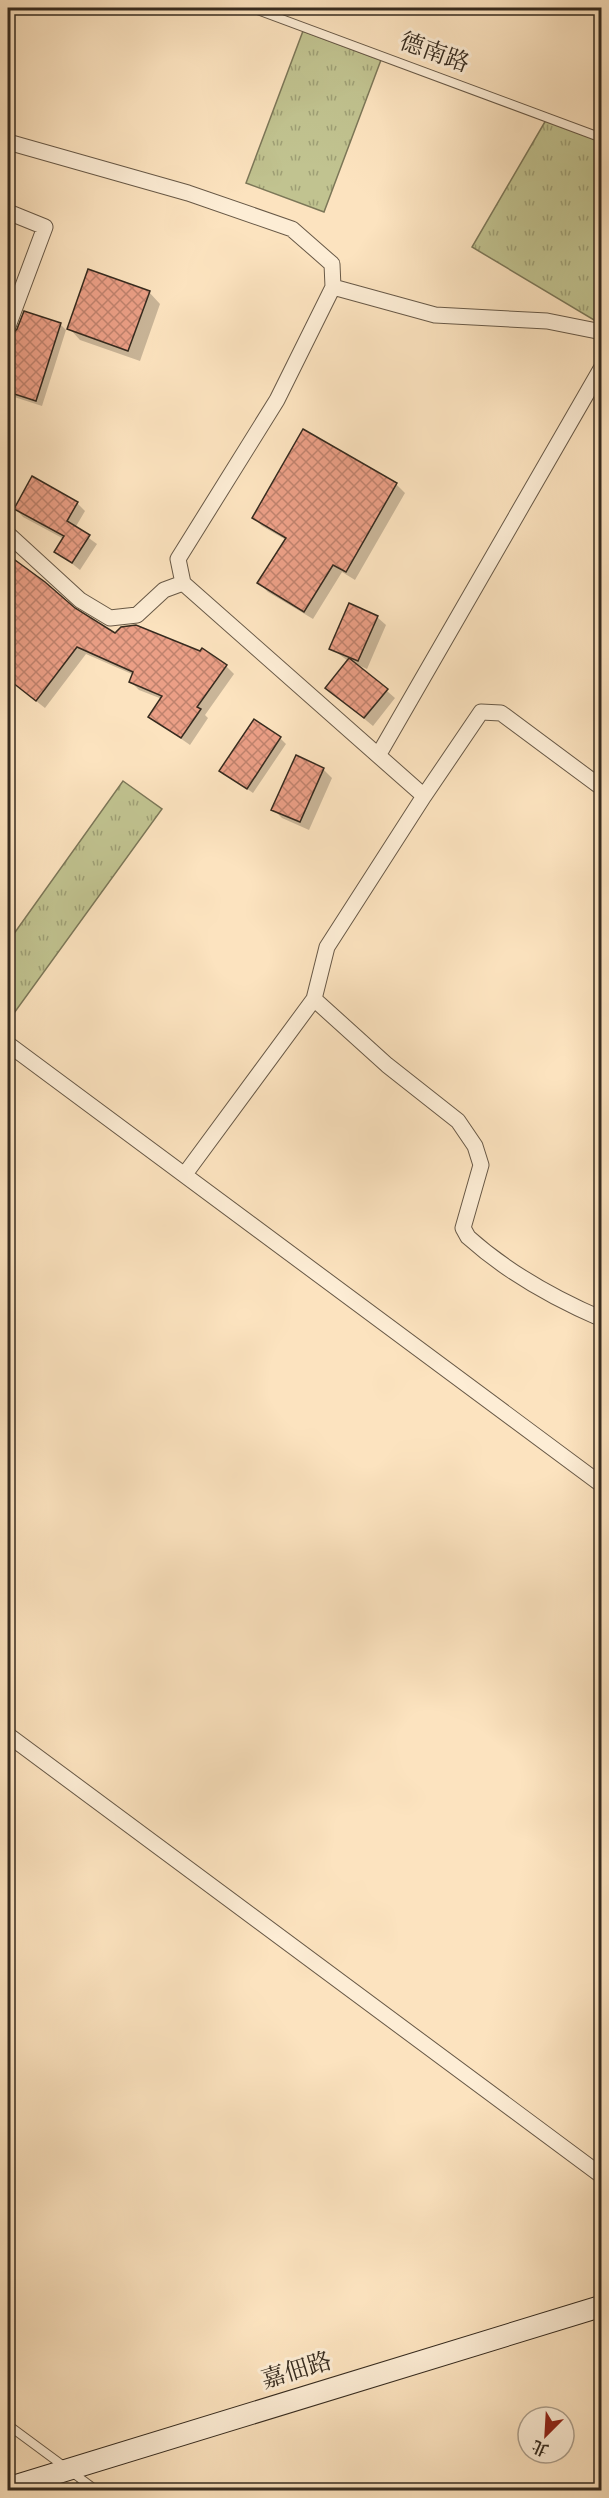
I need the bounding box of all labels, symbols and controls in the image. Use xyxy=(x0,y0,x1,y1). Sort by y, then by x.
street label: 德南路 xyxy=(394,26,474,82)
street label: 嘉佃路 xyxy=(258,2345,336,2399)
north arrow xyxy=(516,2405,576,2465)
text: 北 xyxy=(529,2433,553,2460)

